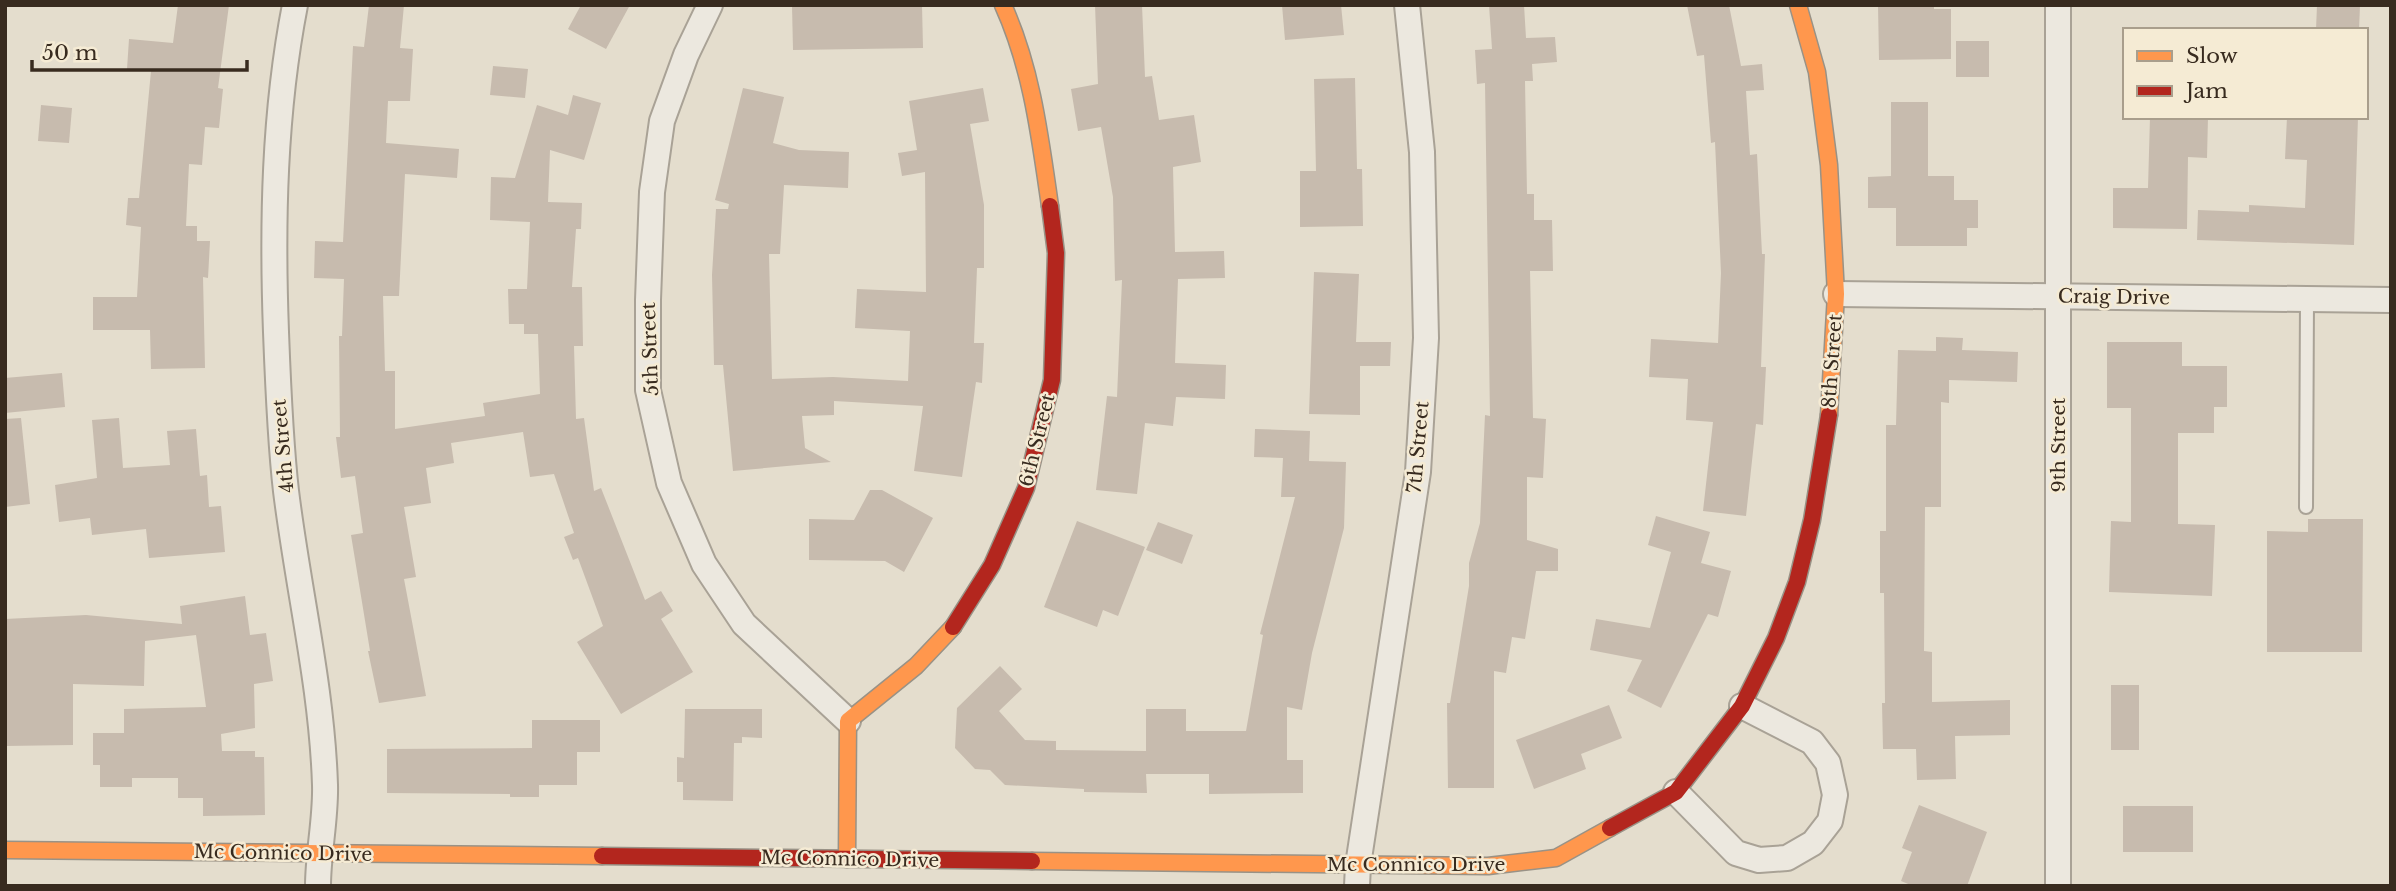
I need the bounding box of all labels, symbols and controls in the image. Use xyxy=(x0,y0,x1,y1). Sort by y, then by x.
scale bar xyxy=(32,28,247,72)
legend xyxy=(2123,28,2368,119)
text: 50 m xyxy=(42,40,98,66)
text: Slow xyxy=(2186,43,2238,69)
text: Jam xyxy=(2183,78,2228,104)
street label: Craig Drive xyxy=(2058,285,2170,309)
street label: 5th Street xyxy=(637,301,663,396)
street label: 8th Street xyxy=(1817,312,1847,409)
street label: 6th Street xyxy=(1014,390,1060,489)
street label: 4th Street xyxy=(267,397,299,494)
street label: 9th Street xyxy=(2047,397,2070,493)
street label: 7th Street xyxy=(1403,399,1434,494)
street label: Mc Connico Drive xyxy=(194,840,372,866)
street label: Mc Connico Drive xyxy=(761,846,939,872)
street label: Mc Connico Drive xyxy=(1327,853,1505,876)

